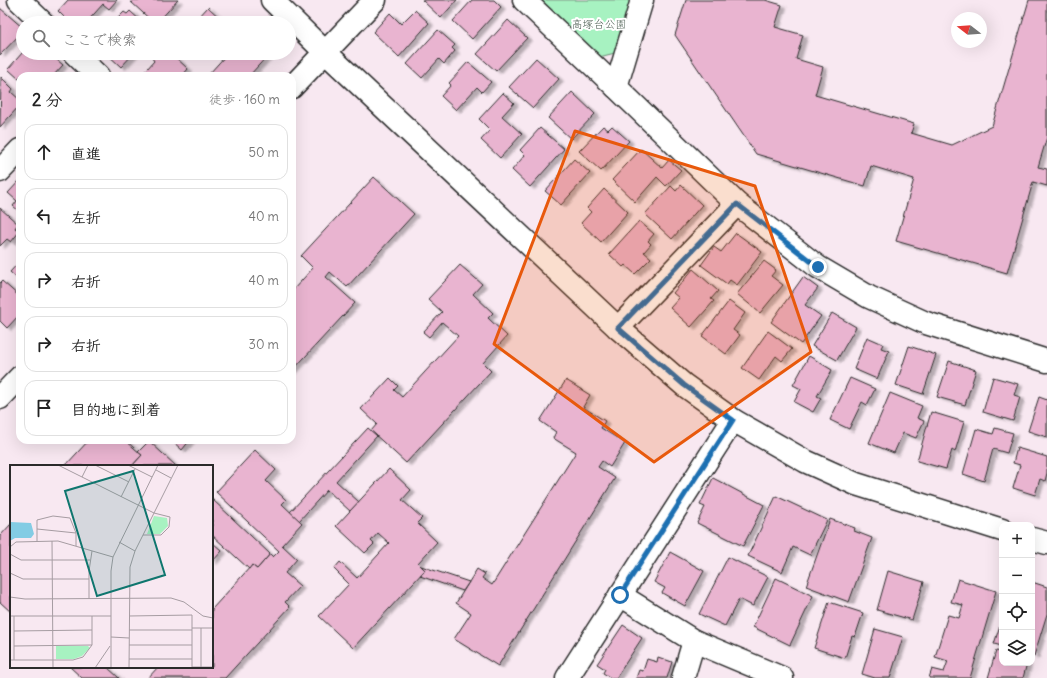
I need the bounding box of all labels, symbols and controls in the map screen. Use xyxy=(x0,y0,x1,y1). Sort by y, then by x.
north arrow xyxy=(951,12,987,48)
search box xyxy=(16,16,296,60)
park label: 高塚台公園 xyxy=(572,17,627,31)
icon: search xyxy=(30,27,52,49)
text: ここで検索 xyxy=(62,30,137,49)
text: 2 分 xyxy=(32,89,62,111)
text: 徒歩 · 160 m xyxy=(209,91,280,108)
icon: ahead xyxy=(33,141,55,163)
text: 直進 xyxy=(71,144,101,163)
text: 50 m xyxy=(248,144,279,161)
icon: left xyxy=(33,205,55,227)
text: 左折 xyxy=(71,208,101,227)
text: 40 m xyxy=(248,208,279,225)
route end xyxy=(809,258,827,276)
icon: right xyxy=(33,269,55,291)
text: 右折 xyxy=(71,272,101,291)
text: 40 m xyxy=(248,272,279,289)
icon: right xyxy=(33,333,55,355)
text: 右折 xyxy=(71,336,101,355)
text: 30 m xyxy=(249,336,279,353)
icon: arrive xyxy=(33,397,55,419)
text: 目的地に到着 xyxy=(71,400,161,419)
inset map xyxy=(10,465,213,668)
map controls xyxy=(999,522,1035,666)
button: + xyxy=(999,522,1035,558)
button: − xyxy=(999,558,1035,594)
route start xyxy=(611,586,629,604)
button: locate xyxy=(999,594,1035,630)
button: layers xyxy=(999,630,1035,666)

